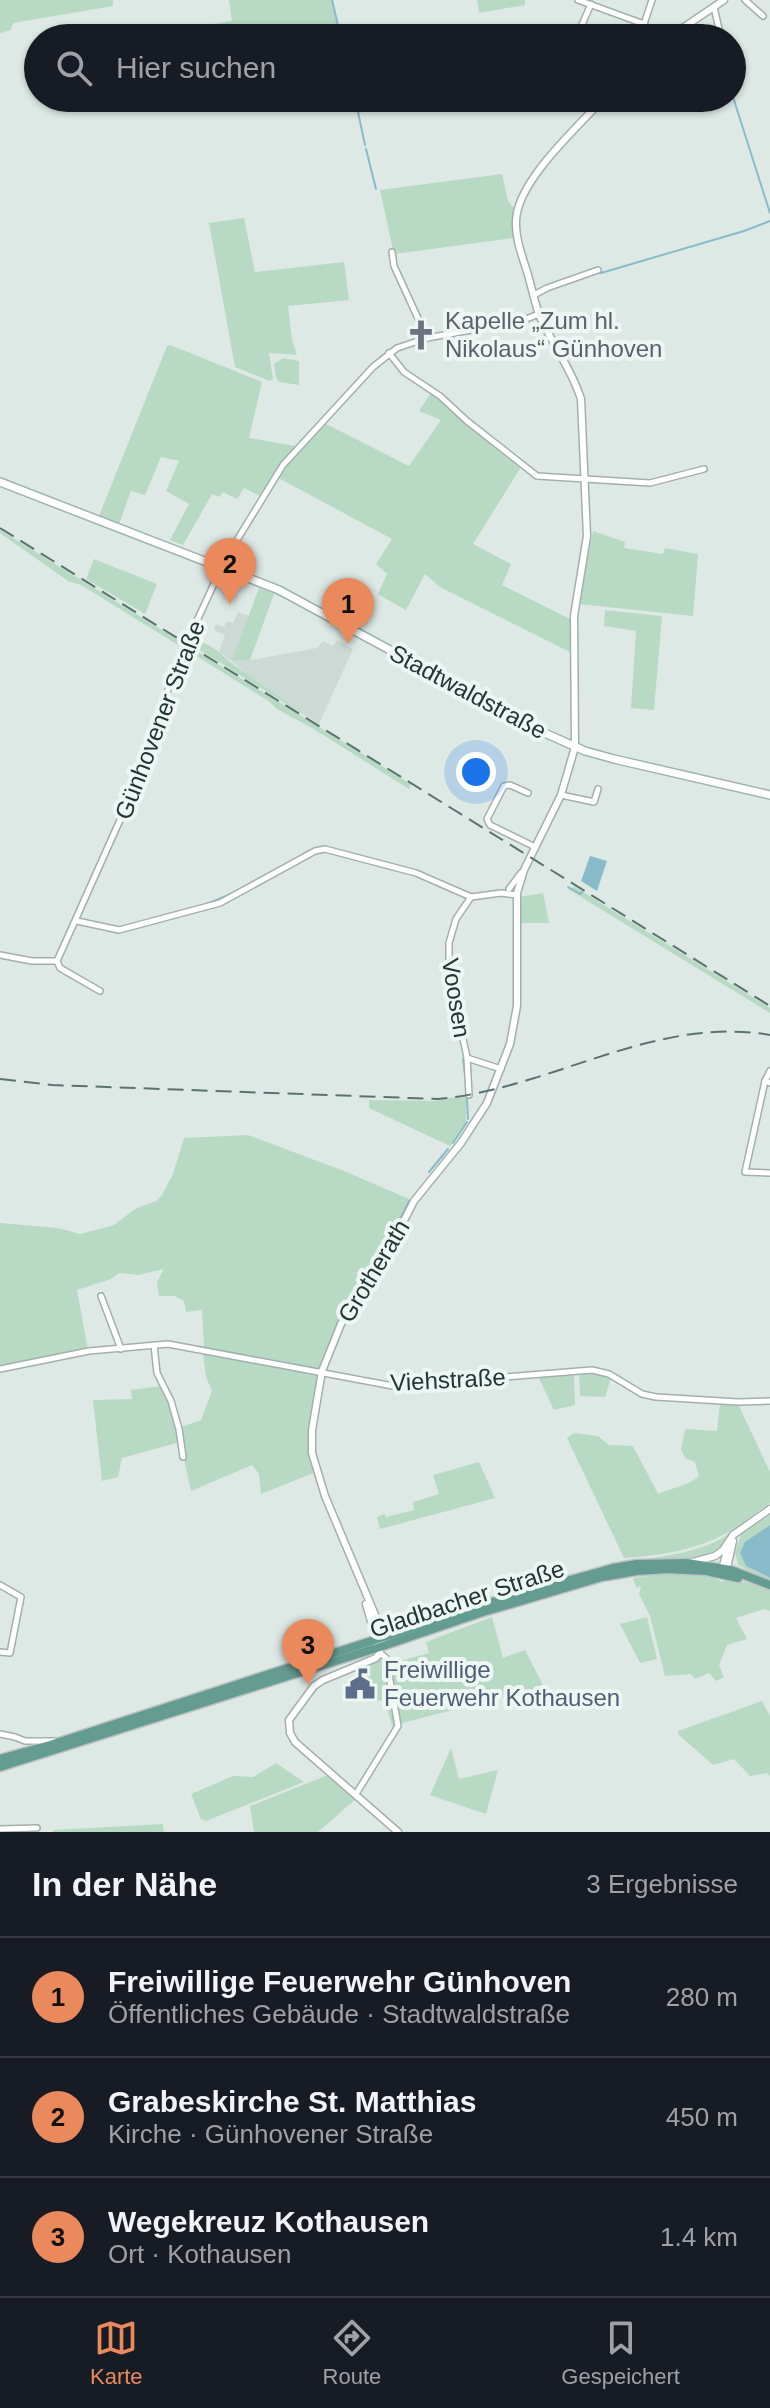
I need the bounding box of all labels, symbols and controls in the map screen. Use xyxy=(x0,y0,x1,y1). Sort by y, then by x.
search box xyxy=(24,24,746,112)
icon: search xyxy=(52,46,96,90)
text: Hier suchen xyxy=(116,51,276,84)
place label: Kapelle „Zum hl. Nikolaus“ Günhoven xyxy=(445,307,662,362)
church icon: Kapelle „Zum hl. Nikolaus“ Günhoven xyxy=(404,318,438,352)
pin: 2 xyxy=(204,538,256,604)
pin: 1 xyxy=(322,578,374,644)
street label: Günhovener Straße xyxy=(109,617,210,823)
street label: Stadtwaldstraße xyxy=(385,639,551,744)
your location xyxy=(456,752,496,792)
street label: Voosen xyxy=(437,956,476,1040)
street label: Grotherath xyxy=(332,1215,415,1327)
street label: Viehstraße xyxy=(390,1363,506,1396)
street label: Gladbacher Straße xyxy=(366,1554,567,1643)
pin: 3 xyxy=(282,1619,334,1685)
place label: Freiwillige Feuerwehr Kothausen xyxy=(384,1656,620,1711)
public building icon: Freiwillige Feuerwehr Kothausen xyxy=(343,1667,377,1701)
text: In der Nähe xyxy=(32,1865,217,1903)
text: 3 Ergebnisse xyxy=(586,1869,738,1899)
text: Freiwillige Feuerwehr Günhoven xyxy=(108,1965,571,1998)
text: 1 xyxy=(51,1982,65,2012)
text: 280 m xyxy=(666,1982,738,2012)
text: Öffentliches Gebäude · Stadtwaldstraße xyxy=(108,1999,570,2029)
text: Grabeskirche St. Matthias xyxy=(108,2085,476,2118)
text: 2 xyxy=(51,2102,65,2132)
text: 450 m xyxy=(666,2102,738,2132)
text: Kirche · Günhovener Straße xyxy=(108,2119,433,2149)
text: Wegekreuz Kothausen xyxy=(108,2205,429,2238)
text: 3 xyxy=(51,2222,65,2252)
text: 1.4 km xyxy=(660,2222,738,2252)
text: Ort · Kothausen xyxy=(108,2239,292,2269)
tab: Karte xyxy=(90,2316,143,2390)
tab: Route xyxy=(323,2316,381,2390)
tab: Gespeichert xyxy=(561,2316,680,2390)

